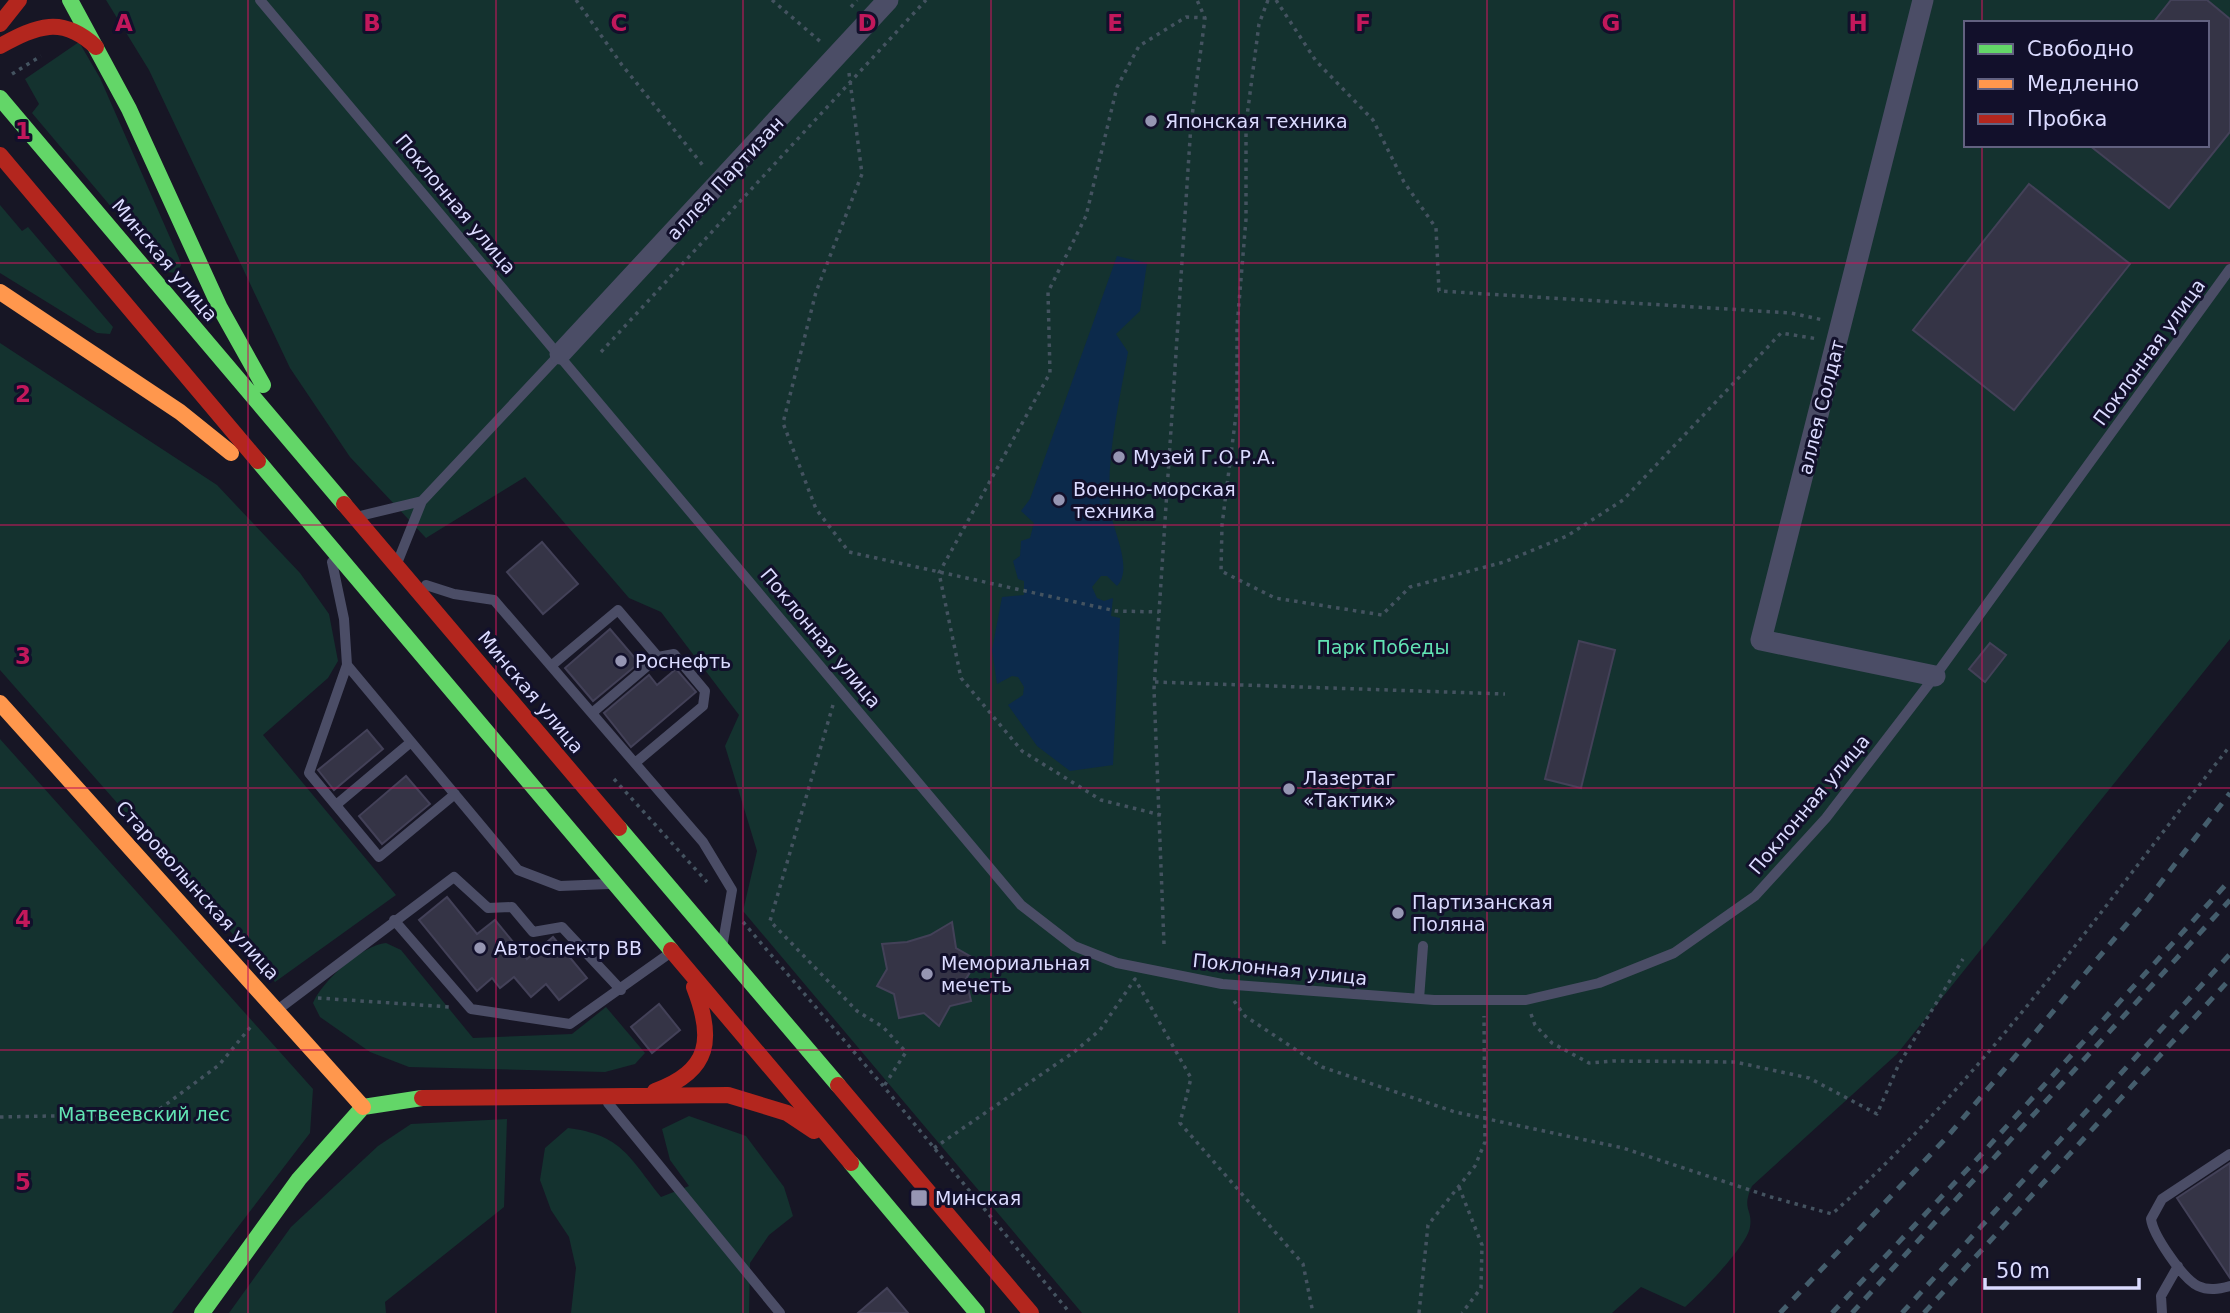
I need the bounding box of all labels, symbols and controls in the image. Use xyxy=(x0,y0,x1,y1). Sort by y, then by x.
text: A xyxy=(115,10,133,36)
text: B xyxy=(363,10,381,36)
text: C xyxy=(611,10,627,36)
text: D xyxy=(857,10,877,36)
text: E xyxy=(1107,10,1123,36)
text: F xyxy=(1355,10,1371,36)
text: G xyxy=(1602,10,1620,36)
text: H xyxy=(1848,10,1868,36)
legend xyxy=(1964,21,2209,147)
text: Свободно xyxy=(2027,37,2134,61)
text: Медленно xyxy=(2027,72,2139,96)
text: Пробка xyxy=(2027,107,2107,131)
place label: Японская техника xyxy=(1165,110,1348,132)
street label: аллея Партизан xyxy=(662,112,788,244)
marker: Японская техника xyxy=(1143,113,1159,129)
text: 1 xyxy=(15,118,31,144)
street label: Поклонная улица xyxy=(391,130,521,278)
street label: Минская улица xyxy=(108,195,222,325)
street label: Поклонная улица xyxy=(2089,275,2209,429)
street label: аллея Солдат xyxy=(1794,337,1848,477)
text: 2 xyxy=(15,381,31,407)
place label: Музей Г.О.Р.А. xyxy=(1133,446,1276,468)
marker: Музей Г.О.Р.А. xyxy=(1111,449,1127,465)
place label: Военно-морская техника xyxy=(1073,478,1236,522)
marker: Военно-морская техника xyxy=(1051,492,1067,508)
street label: Поклонная улица xyxy=(756,564,886,712)
street label: Минская улица xyxy=(474,627,588,757)
park label: Парк Победы xyxy=(1317,636,1449,658)
text: 3 xyxy=(15,643,31,669)
place label: Роснефть xyxy=(635,650,731,672)
marker: Роснефть xyxy=(613,653,629,669)
street label: Поклонная улица xyxy=(1744,730,1874,878)
place label: Лазертаг «Тактик» xyxy=(1303,767,1396,811)
marker: Лазертаг «Тактик» xyxy=(1281,781,1297,797)
street label: Староволынская улица xyxy=(112,796,284,984)
place label: Партизанская Поляна xyxy=(1412,891,1553,935)
marker: Партизанская Поляна xyxy=(1390,905,1406,921)
text: 4 xyxy=(15,906,31,932)
place label: Автоспектр ВВ xyxy=(494,937,642,959)
marker: Автоспектр ВВ xyxy=(472,940,488,956)
street label: Поклонная улица xyxy=(1192,949,1368,989)
place label: Мемориальная мечеть xyxy=(941,952,1090,996)
marker: Мемориальная мечеть xyxy=(919,966,935,982)
park label: Матвеевский лес xyxy=(58,1103,230,1125)
text: 5 xyxy=(15,1169,31,1195)
place label: Минская xyxy=(935,1187,1021,1209)
marker: Минская xyxy=(909,1188,929,1208)
scale bar xyxy=(1985,1246,2139,1290)
text: 50 m xyxy=(1996,1259,2050,1283)

